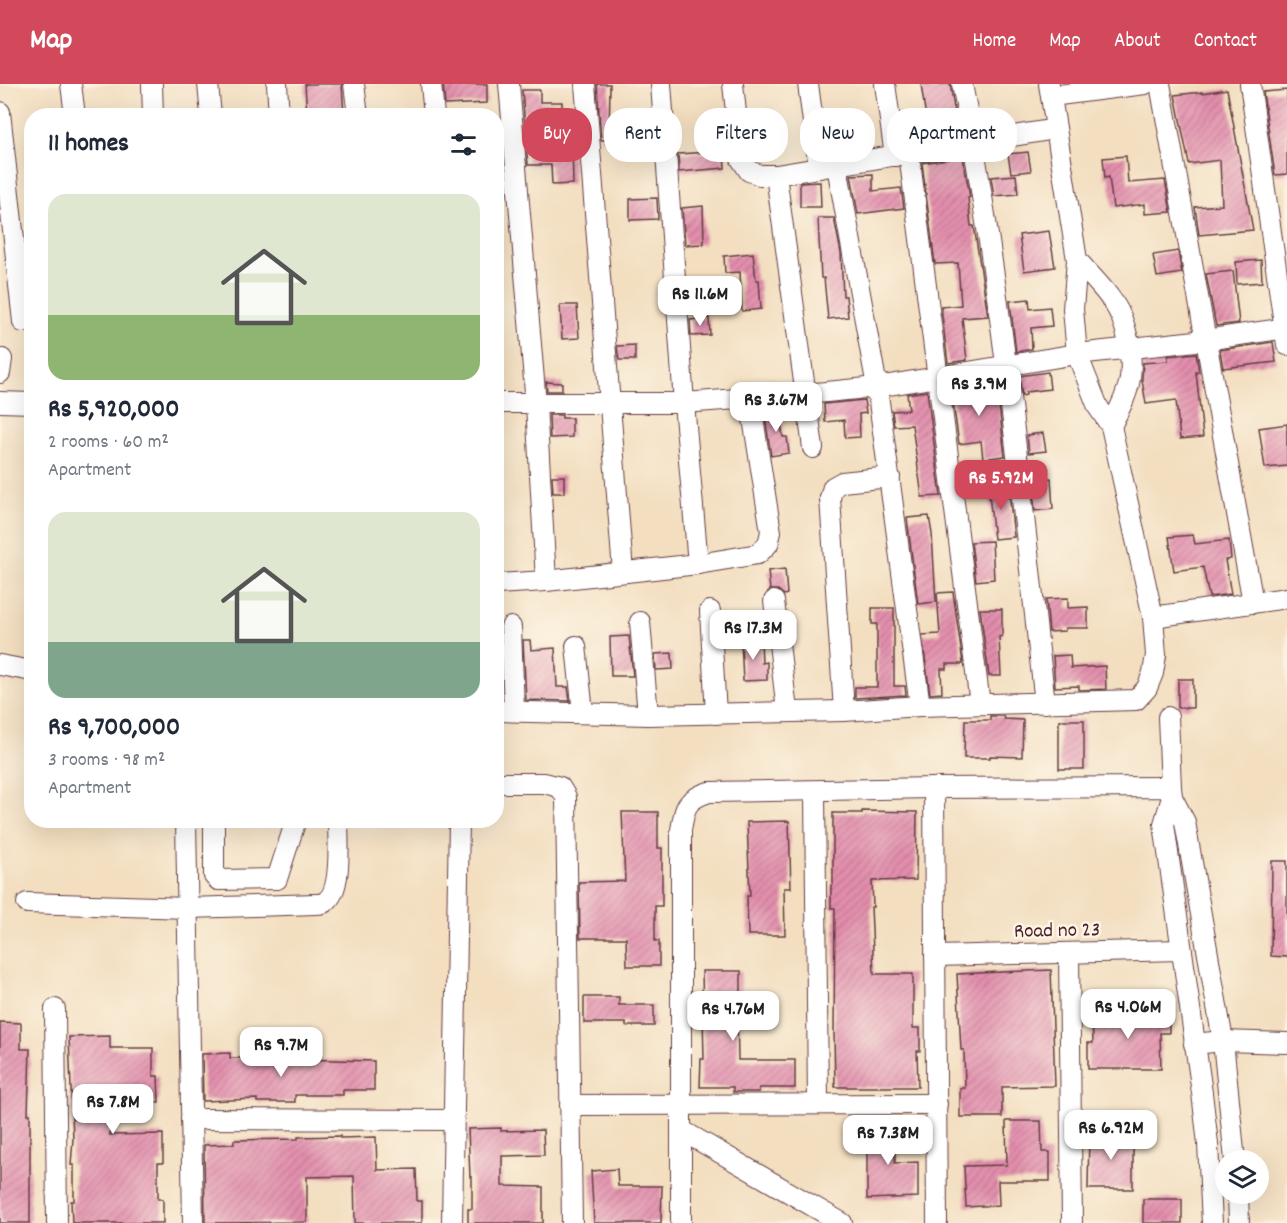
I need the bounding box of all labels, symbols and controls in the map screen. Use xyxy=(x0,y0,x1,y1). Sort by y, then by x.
text: Map xyxy=(30,22,72,62)
text: Home xyxy=(972,27,1016,57)
text: Map xyxy=(1049,27,1081,57)
text: About xyxy=(1114,27,1161,57)
text: Contact xyxy=(1194,27,1257,57)
chip: Buy xyxy=(522,108,592,162)
chip: Rent xyxy=(604,108,682,162)
chip: Filters xyxy=(694,108,788,162)
chip: New xyxy=(800,108,875,162)
chip: Apartment xyxy=(887,108,1017,162)
text: 11 homes xyxy=(48,126,129,163)
icon: filters xyxy=(447,128,480,161)
icon: home xyxy=(210,233,318,341)
pin: Rs 11.6M xyxy=(638,276,762,327)
text: Rs 11.6M xyxy=(672,281,728,309)
pin: Rs 3.9M xyxy=(924,366,1034,417)
text: Rs 3.9M xyxy=(951,371,1007,399)
pin: Rs 3.67M xyxy=(714,382,838,433)
text: Rs 3.67M xyxy=(744,387,808,415)
text: Rs 5,920,000 xyxy=(48,392,179,429)
text: 2 rooms · 60 m² xyxy=(48,429,169,457)
text: Apartment xyxy=(48,457,131,485)
pin: Rs 5.92M xyxy=(939,460,1063,511)
text: Rs 5.92M xyxy=(969,465,1033,493)
icon: home xyxy=(210,551,318,659)
pin: Rs 17.3M xyxy=(691,610,815,661)
text: Rs 17.3M xyxy=(724,615,782,643)
text: Rs 9,700,000 xyxy=(48,710,180,747)
text: 3 rooms · 98 m² xyxy=(48,747,165,775)
text: Apartment xyxy=(48,775,131,803)
street label: Road no 23 xyxy=(1014,916,1101,948)
pin: Rs 4.06M xyxy=(1066,989,1190,1040)
pin: Rs 4.76M xyxy=(671,991,795,1042)
text: Rs 4.06M xyxy=(1095,994,1161,1022)
text: Rs 4.76M xyxy=(701,996,765,1024)
pin: Rs 9.7M xyxy=(226,1027,336,1078)
text: Rs 9.7M xyxy=(254,1032,308,1060)
pin: Rs 7.8M xyxy=(58,1084,168,1135)
text: Rs 7.8M xyxy=(86,1089,140,1117)
pin: Rs 6.92M xyxy=(1049,1110,1173,1161)
pin: Rs 7.38M xyxy=(826,1115,950,1166)
text: Rs 6.92M xyxy=(1078,1115,1144,1143)
text: Rs 7.38M xyxy=(857,1120,919,1148)
map controls xyxy=(1215,1150,1269,1204)
button: layers xyxy=(1215,1150,1269,1204)

